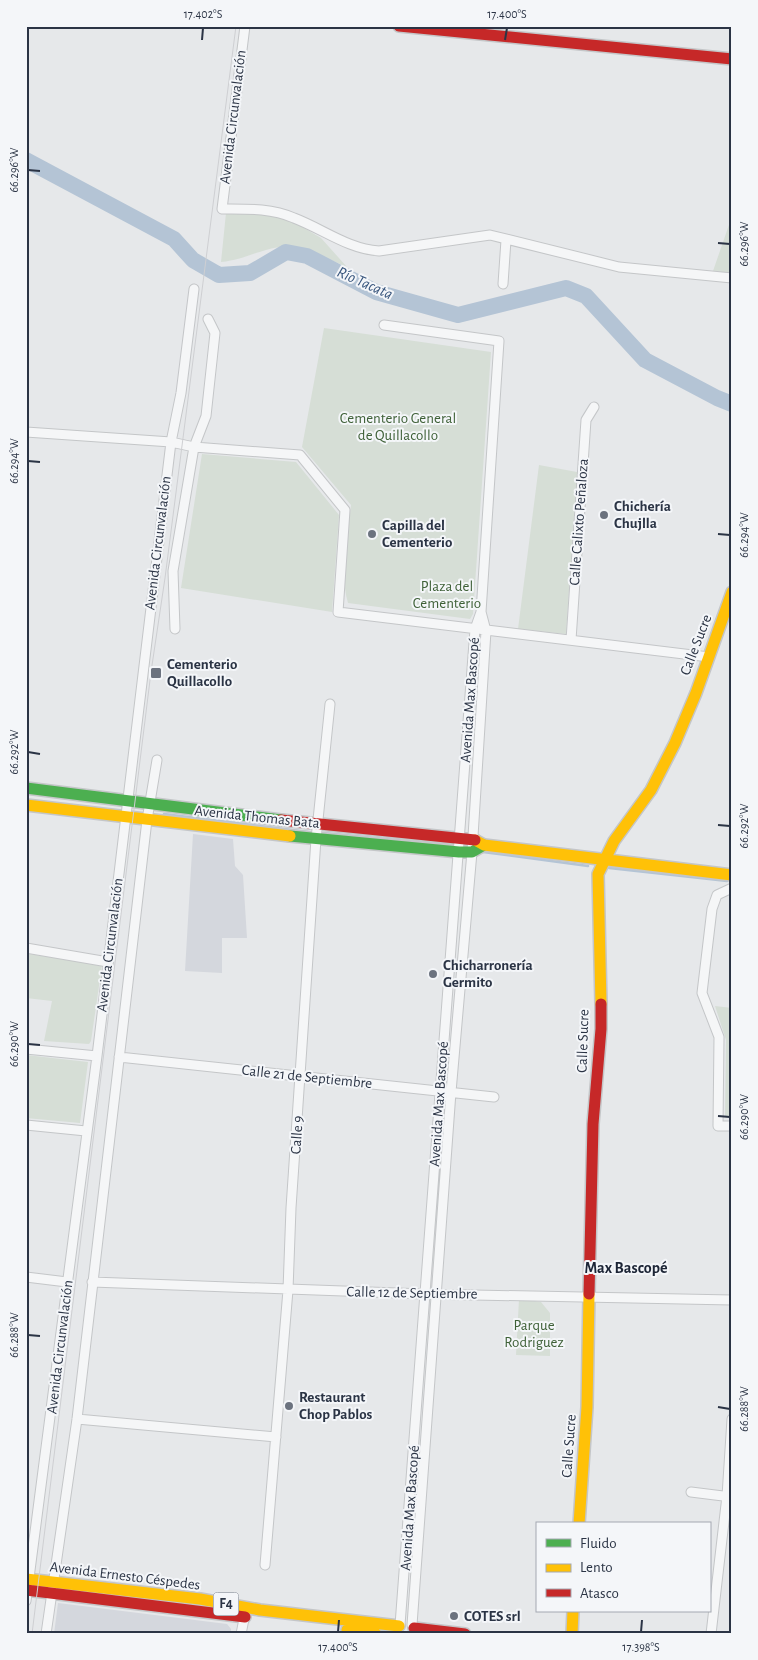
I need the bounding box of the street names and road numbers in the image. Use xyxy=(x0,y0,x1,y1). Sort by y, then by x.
street label: Avenida Circunvalación xyxy=(217,49,249,185)
street label: Calle Calixto Peñaloza xyxy=(567,458,591,586)
street label: Avenida Circunvalación xyxy=(142,475,174,611)
street label: Calle Sucre xyxy=(678,613,714,677)
street label: Avenida Max Bascopé xyxy=(458,637,482,763)
street label: Avenida Thomas Bata xyxy=(194,803,320,831)
street label: Avenida Circunvalación xyxy=(94,877,126,1013)
street label: Calle Sucre xyxy=(574,1009,592,1073)
street label: Avenida Max Bascopé xyxy=(427,1041,451,1167)
street label: Calle 21 de Septiembre xyxy=(241,1063,373,1091)
street label: Calle 9 xyxy=(288,1115,306,1155)
street label: Avenida Circunvalación xyxy=(44,1279,76,1415)
street label: Calle 12 de Septiembre xyxy=(346,1284,478,1302)
street label: Calle Sucre xyxy=(559,1414,579,1478)
street label: Avenida Max Bascopé xyxy=(398,1445,422,1571)
street label: Avenida Ernesto Céspedes xyxy=(49,1559,201,1593)
road number: F4 xyxy=(214,1592,238,1616)

